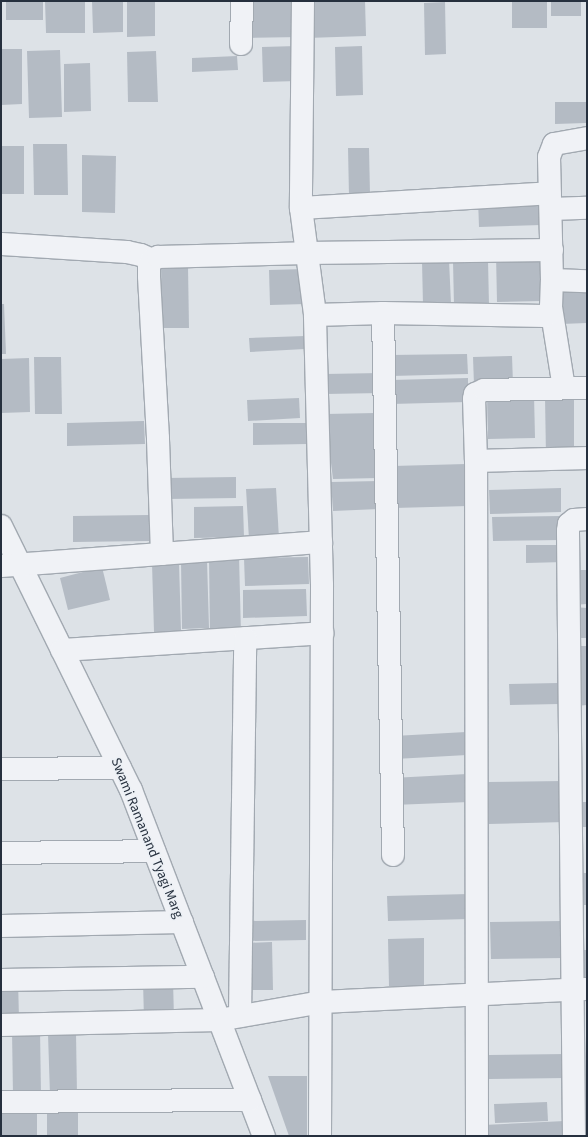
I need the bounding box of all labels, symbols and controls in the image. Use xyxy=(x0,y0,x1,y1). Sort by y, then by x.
street label: Swami Ramanand Tyagi Marg xyxy=(107,755,187,921)

